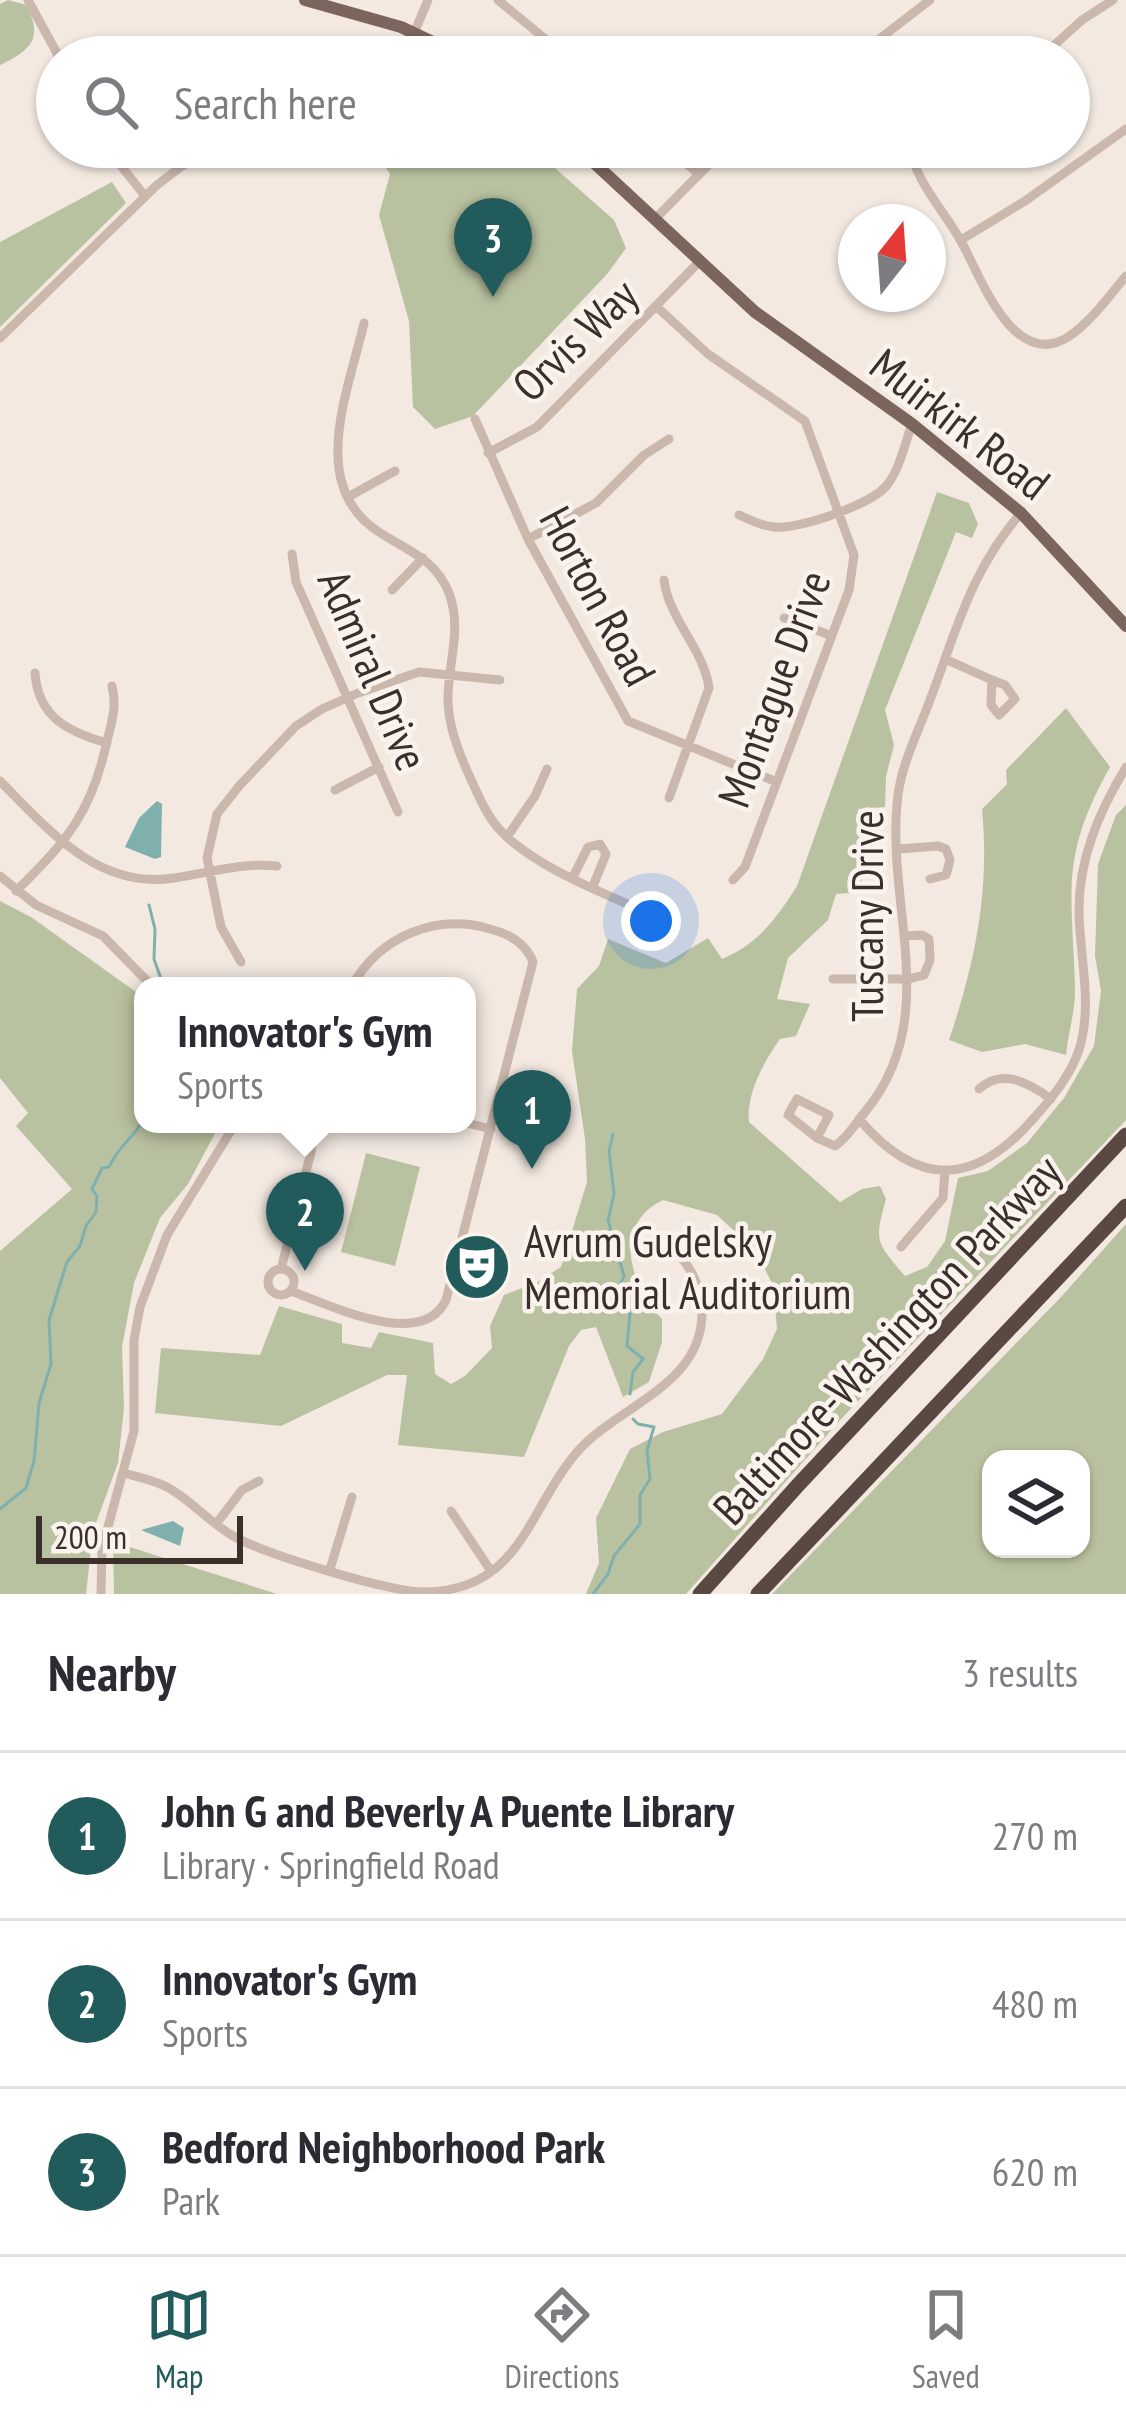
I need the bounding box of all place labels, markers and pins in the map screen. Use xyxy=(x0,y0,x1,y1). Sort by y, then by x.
pin: 3 xyxy=(454,198,532,297)
pin: 1 xyxy=(493,1070,571,1169)
pin: 2 xyxy=(266,1172,344,1271)
place label: Avrum Gudelsky Memorial Auditorium xyxy=(524,1211,851,1321)
theatre icon: Avrum Gudelsky Memorial Auditorium xyxy=(442,1232,512,1302)

